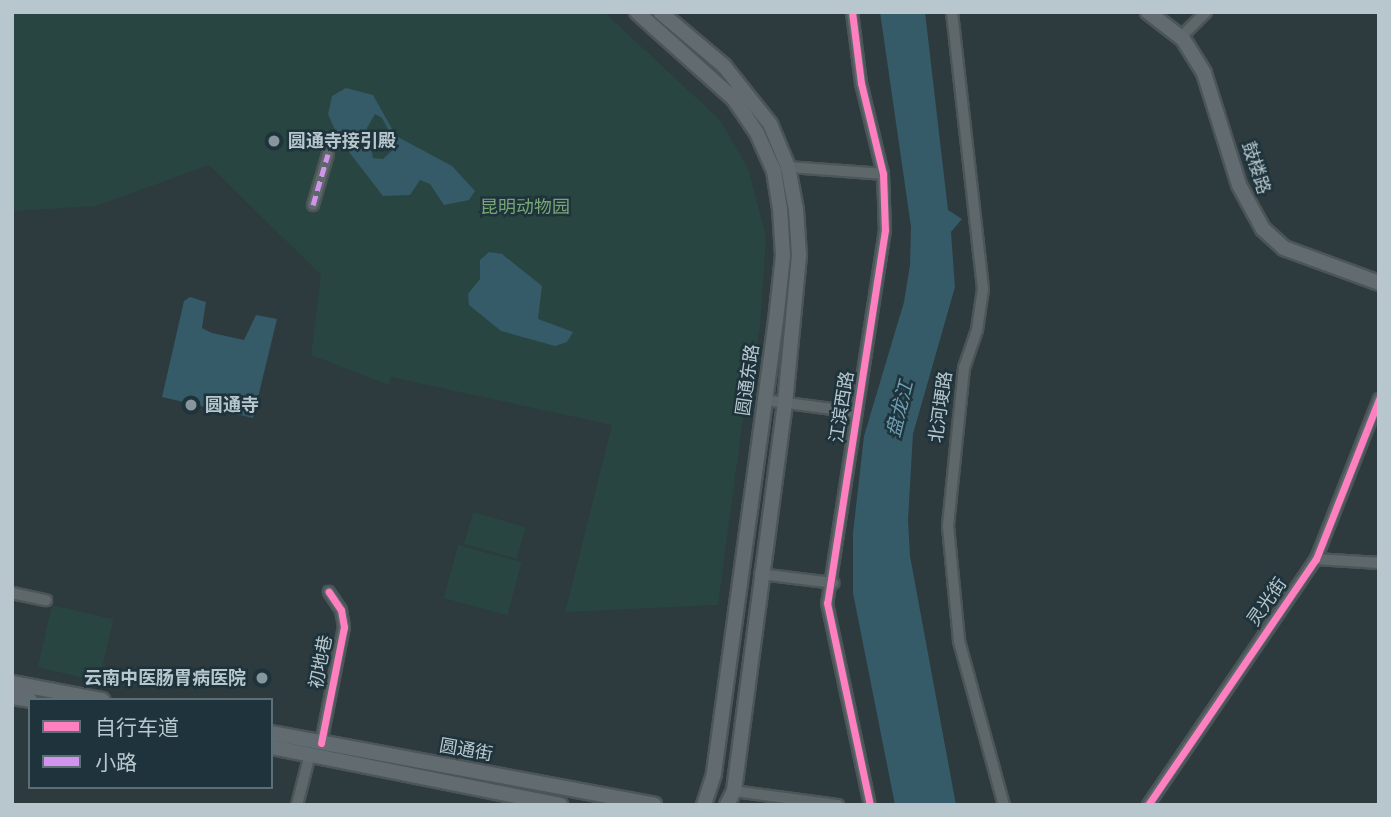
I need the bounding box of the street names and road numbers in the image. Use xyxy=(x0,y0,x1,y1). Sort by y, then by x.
street label: 鼓楼路 xyxy=(1237,139,1275,197)
street label: 圆通东路 xyxy=(732,343,764,417)
street label: 江滨西路 xyxy=(826,370,858,444)
street label: 北河埂路 xyxy=(925,370,957,444)
street label: 灵光街 xyxy=(1243,574,1291,630)
street label: 初地巷 xyxy=(305,633,337,691)
street label: 圆通街 xyxy=(438,735,494,765)

